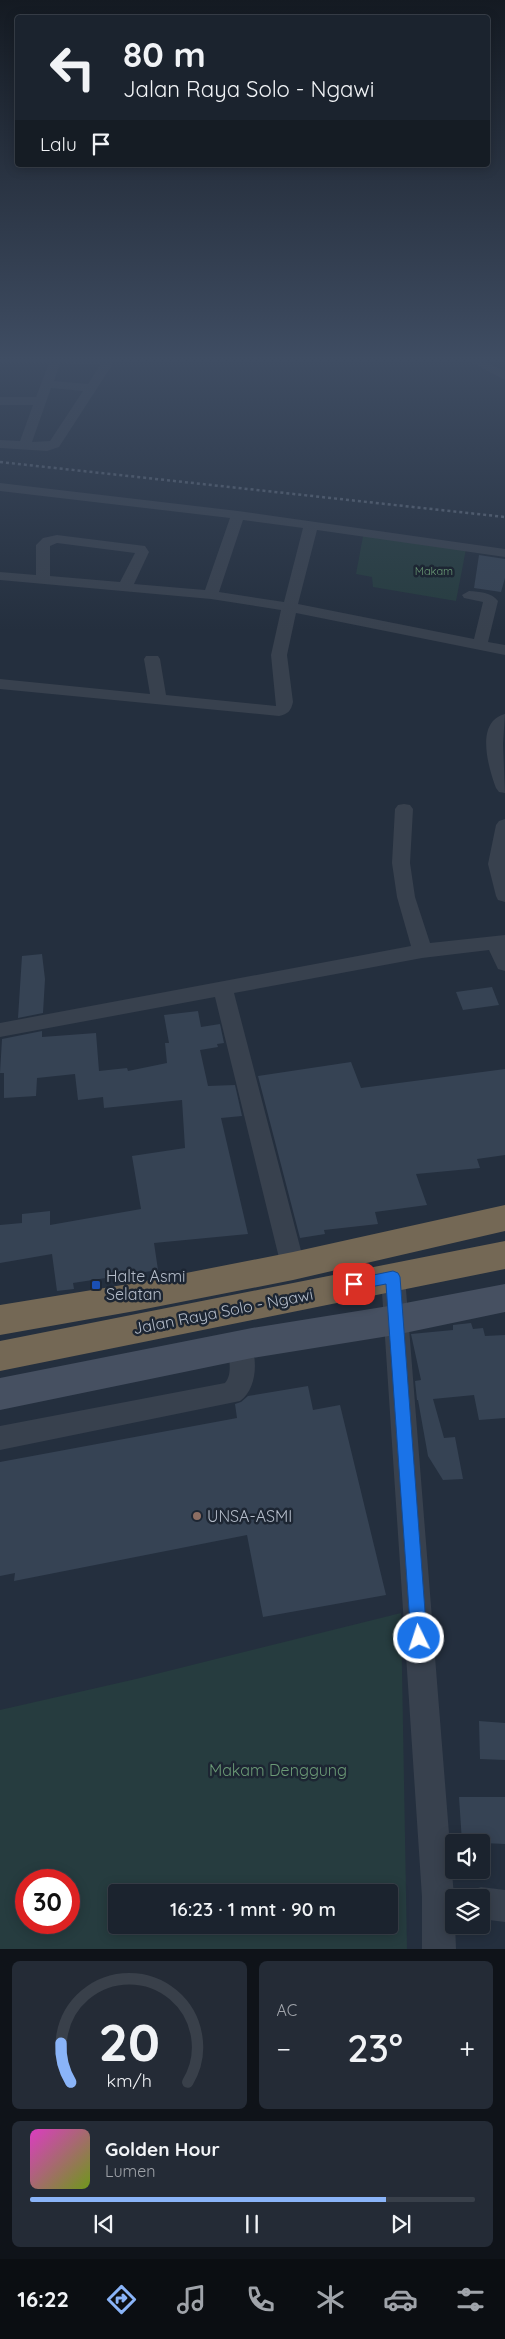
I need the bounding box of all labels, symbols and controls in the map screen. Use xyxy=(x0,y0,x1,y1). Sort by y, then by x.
text: 80 m xyxy=(123,32,206,76)
icon: left xyxy=(40,35,105,100)
text: Jalan Raya Solo - Ngawi xyxy=(123,75,374,103)
icon: arrive xyxy=(87,130,115,158)
text: Lalu xyxy=(40,132,77,156)
park label: Makam xyxy=(415,564,453,578)
pin xyxy=(333,1263,375,1305)
place label: Halte Asmi Selatan xyxy=(106,1266,185,1304)
icon: arrive xyxy=(340,1270,368,1298)
marker: Halte Asmi Selatan xyxy=(90,1279,102,1291)
street label: Jalan Raya Solo - Ngawi xyxy=(131,1284,315,1338)
place label: UNSA-ASMI xyxy=(207,1506,292,1526)
marker: UNSA-ASMI xyxy=(191,1510,203,1522)
position arrow xyxy=(392,1611,444,1663)
park label: Makam Denggung xyxy=(209,1760,347,1780)
map controls xyxy=(445,1834,490,1934)
button: sound xyxy=(445,1834,490,1879)
speed limit sign: 30 xyxy=(15,1869,80,1934)
button: layers xyxy=(445,1889,490,1934)
text: 16:23 · 1 mnt · 90 m xyxy=(170,1897,336,1921)
text: AC xyxy=(277,2000,297,2020)
text: 20 xyxy=(98,2009,160,2074)
text: 23° xyxy=(347,2024,403,2072)
text: − xyxy=(277,2031,291,2066)
text: + xyxy=(459,2031,475,2066)
text: km/h xyxy=(107,2069,152,2091)
text: Golden Hour xyxy=(105,2137,220,2161)
text: Lumen xyxy=(105,2161,156,2181)
icon: previous xyxy=(90,2210,118,2238)
icon: pause xyxy=(238,2210,266,2238)
icon: next xyxy=(387,2210,415,2238)
icon: directions xyxy=(104,2282,139,2317)
icon: music xyxy=(174,2282,209,2317)
icon: phone xyxy=(243,2282,278,2317)
icon: climate xyxy=(313,2282,348,2317)
icon: car xyxy=(383,2282,418,2317)
icon: filters xyxy=(453,2282,488,2317)
text: 16:22 xyxy=(17,2285,69,2313)

